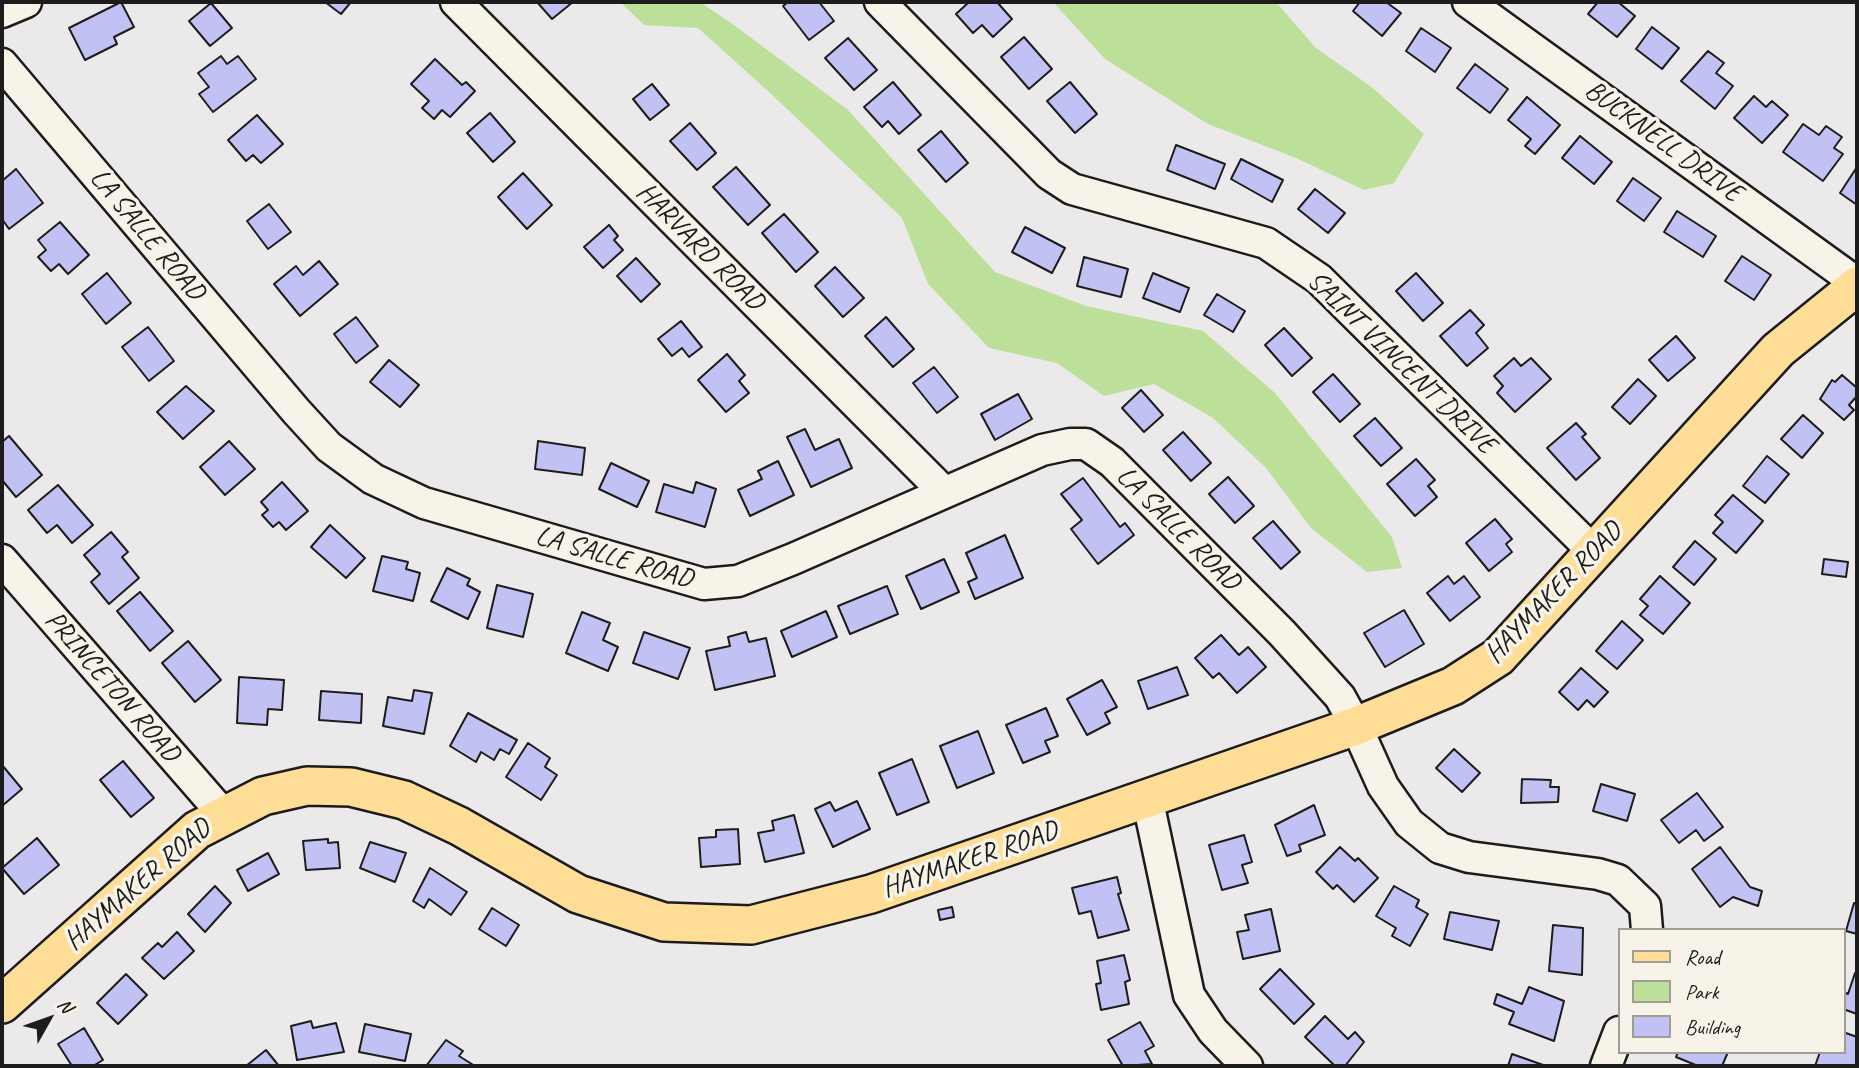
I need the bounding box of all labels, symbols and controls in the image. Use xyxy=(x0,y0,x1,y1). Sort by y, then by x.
street label: BUCKNELL DRIVE xyxy=(1578,74,1748,210)
street label: LA SALLE ROAD xyxy=(82,162,212,308)
street label: HARVARD ROAD xyxy=(629,176,771,318)
street label: SAINT VINCENT DRIVE xyxy=(1300,264,1502,462)
street label: LA SALLE ROAD xyxy=(1109,460,1247,598)
street label: HAYMAKER ROAD xyxy=(1478,515,1630,671)
street label: LA SALLE ROAD xyxy=(532,520,696,596)
street label: PRINCETON ROAD xyxy=(37,604,187,770)
street label: HAYMAKER ROAD xyxy=(58,812,218,958)
street label: HAYMAKER ROAD xyxy=(878,814,1062,906)
legend xyxy=(1618,928,1845,1054)
text: Road xyxy=(1685,944,1720,970)
text: Park xyxy=(1685,979,1718,1005)
north arrow xyxy=(14,984,84,1054)
text: N xyxy=(52,993,78,1018)
text: Building xyxy=(1685,1014,1740,1040)

